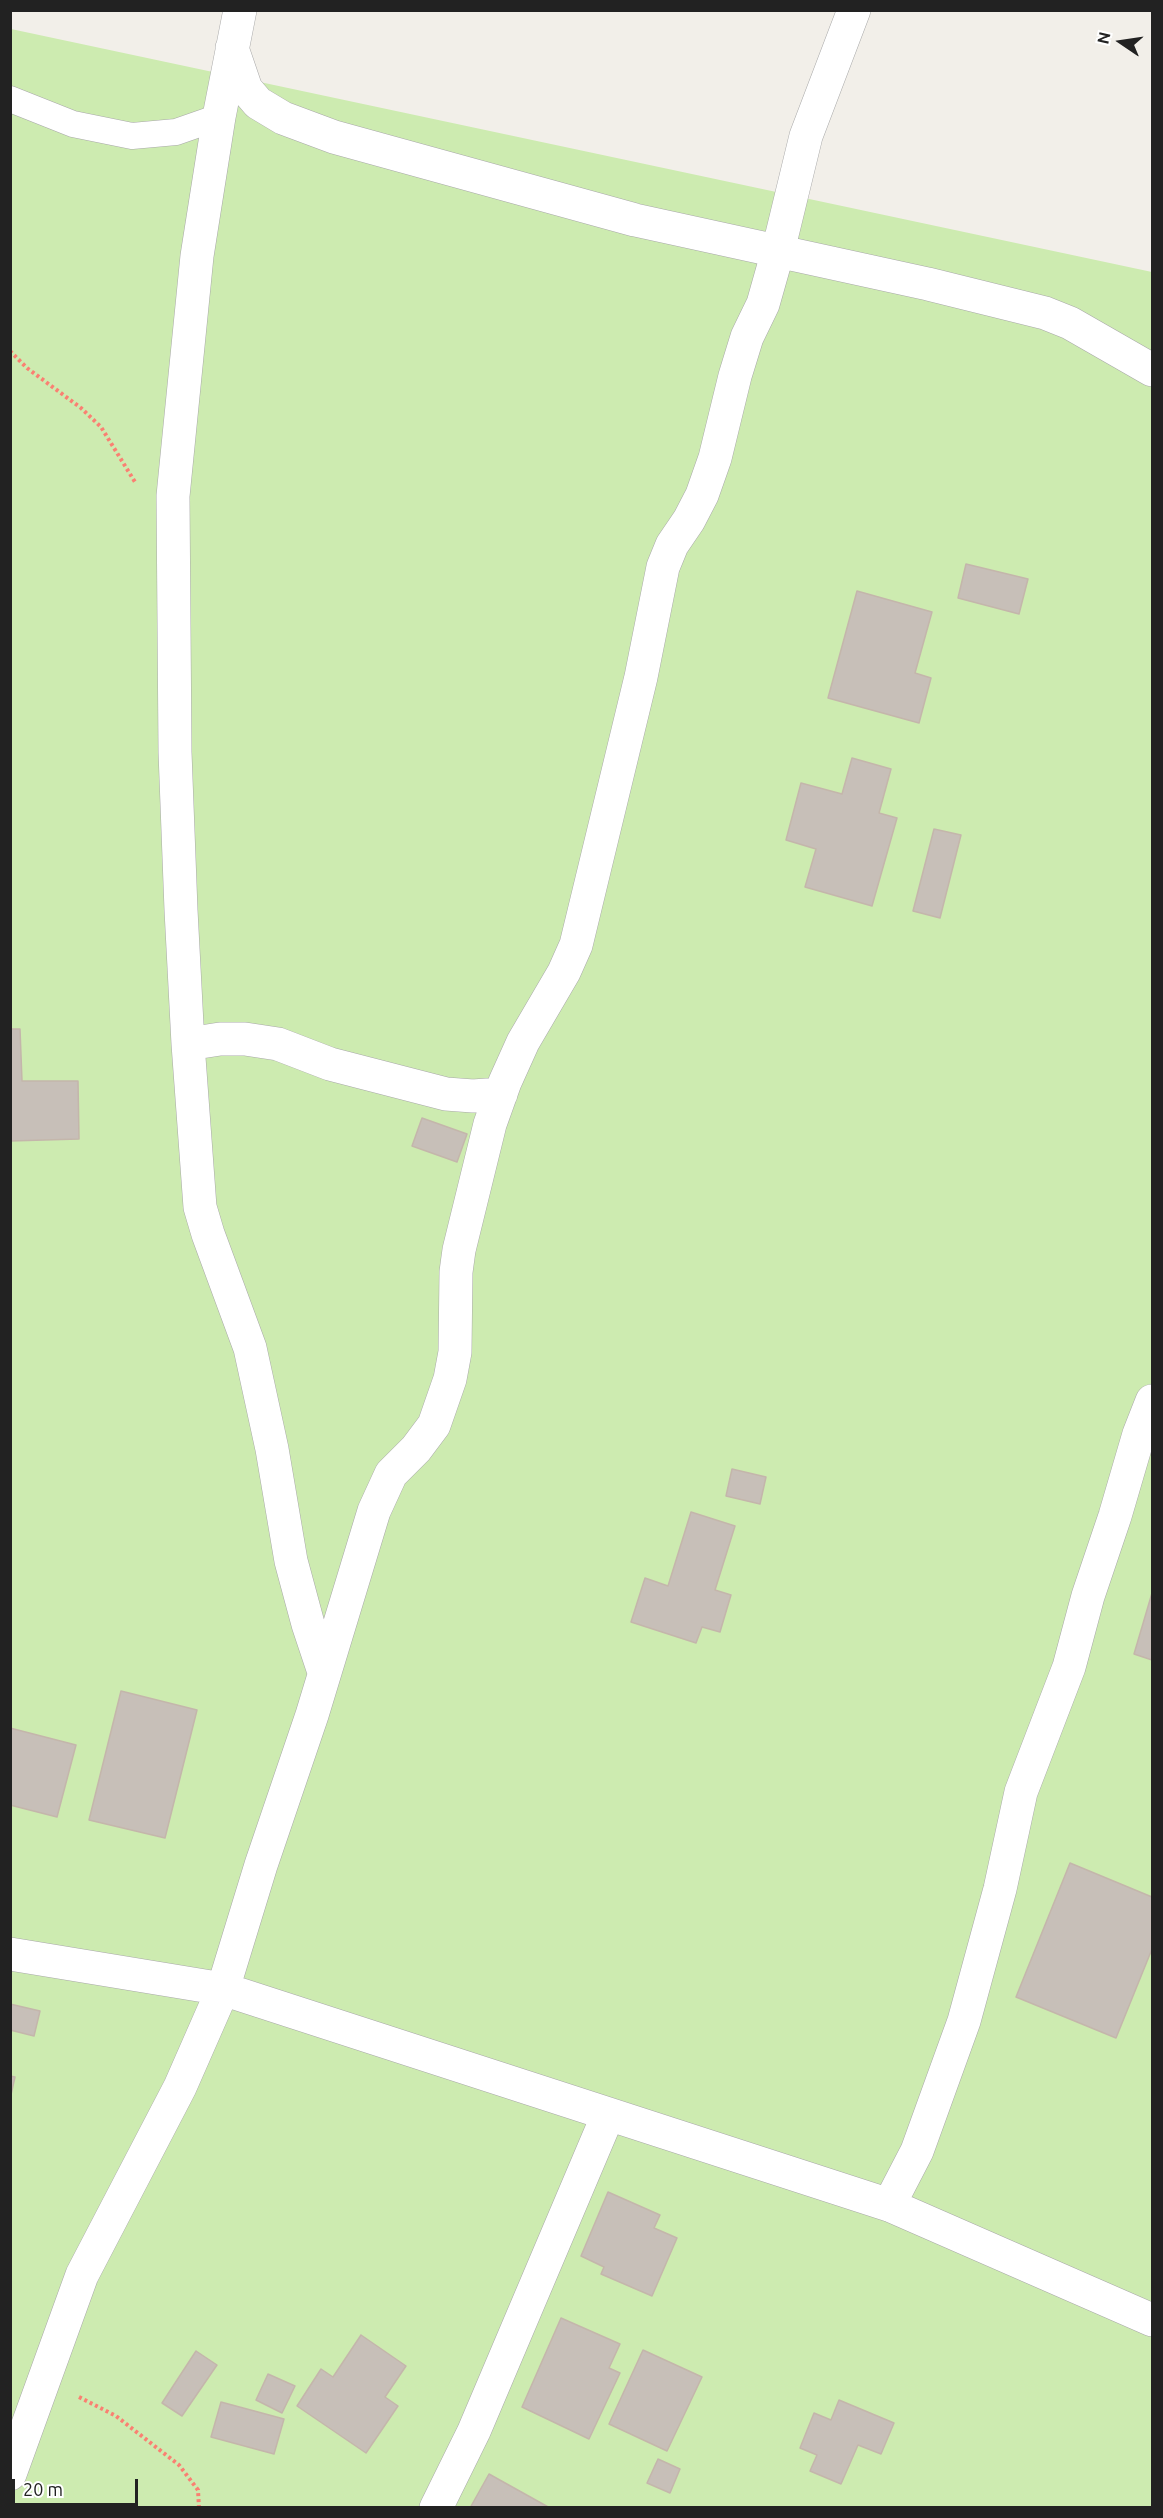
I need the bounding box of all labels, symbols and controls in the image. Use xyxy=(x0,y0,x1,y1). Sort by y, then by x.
north arrow xyxy=(1091,12,1151,72)
text: N xyxy=(1093,30,1114,46)
scale bar xyxy=(15,2467,141,2505)
text: 20 m xyxy=(23,2479,63,2499)

